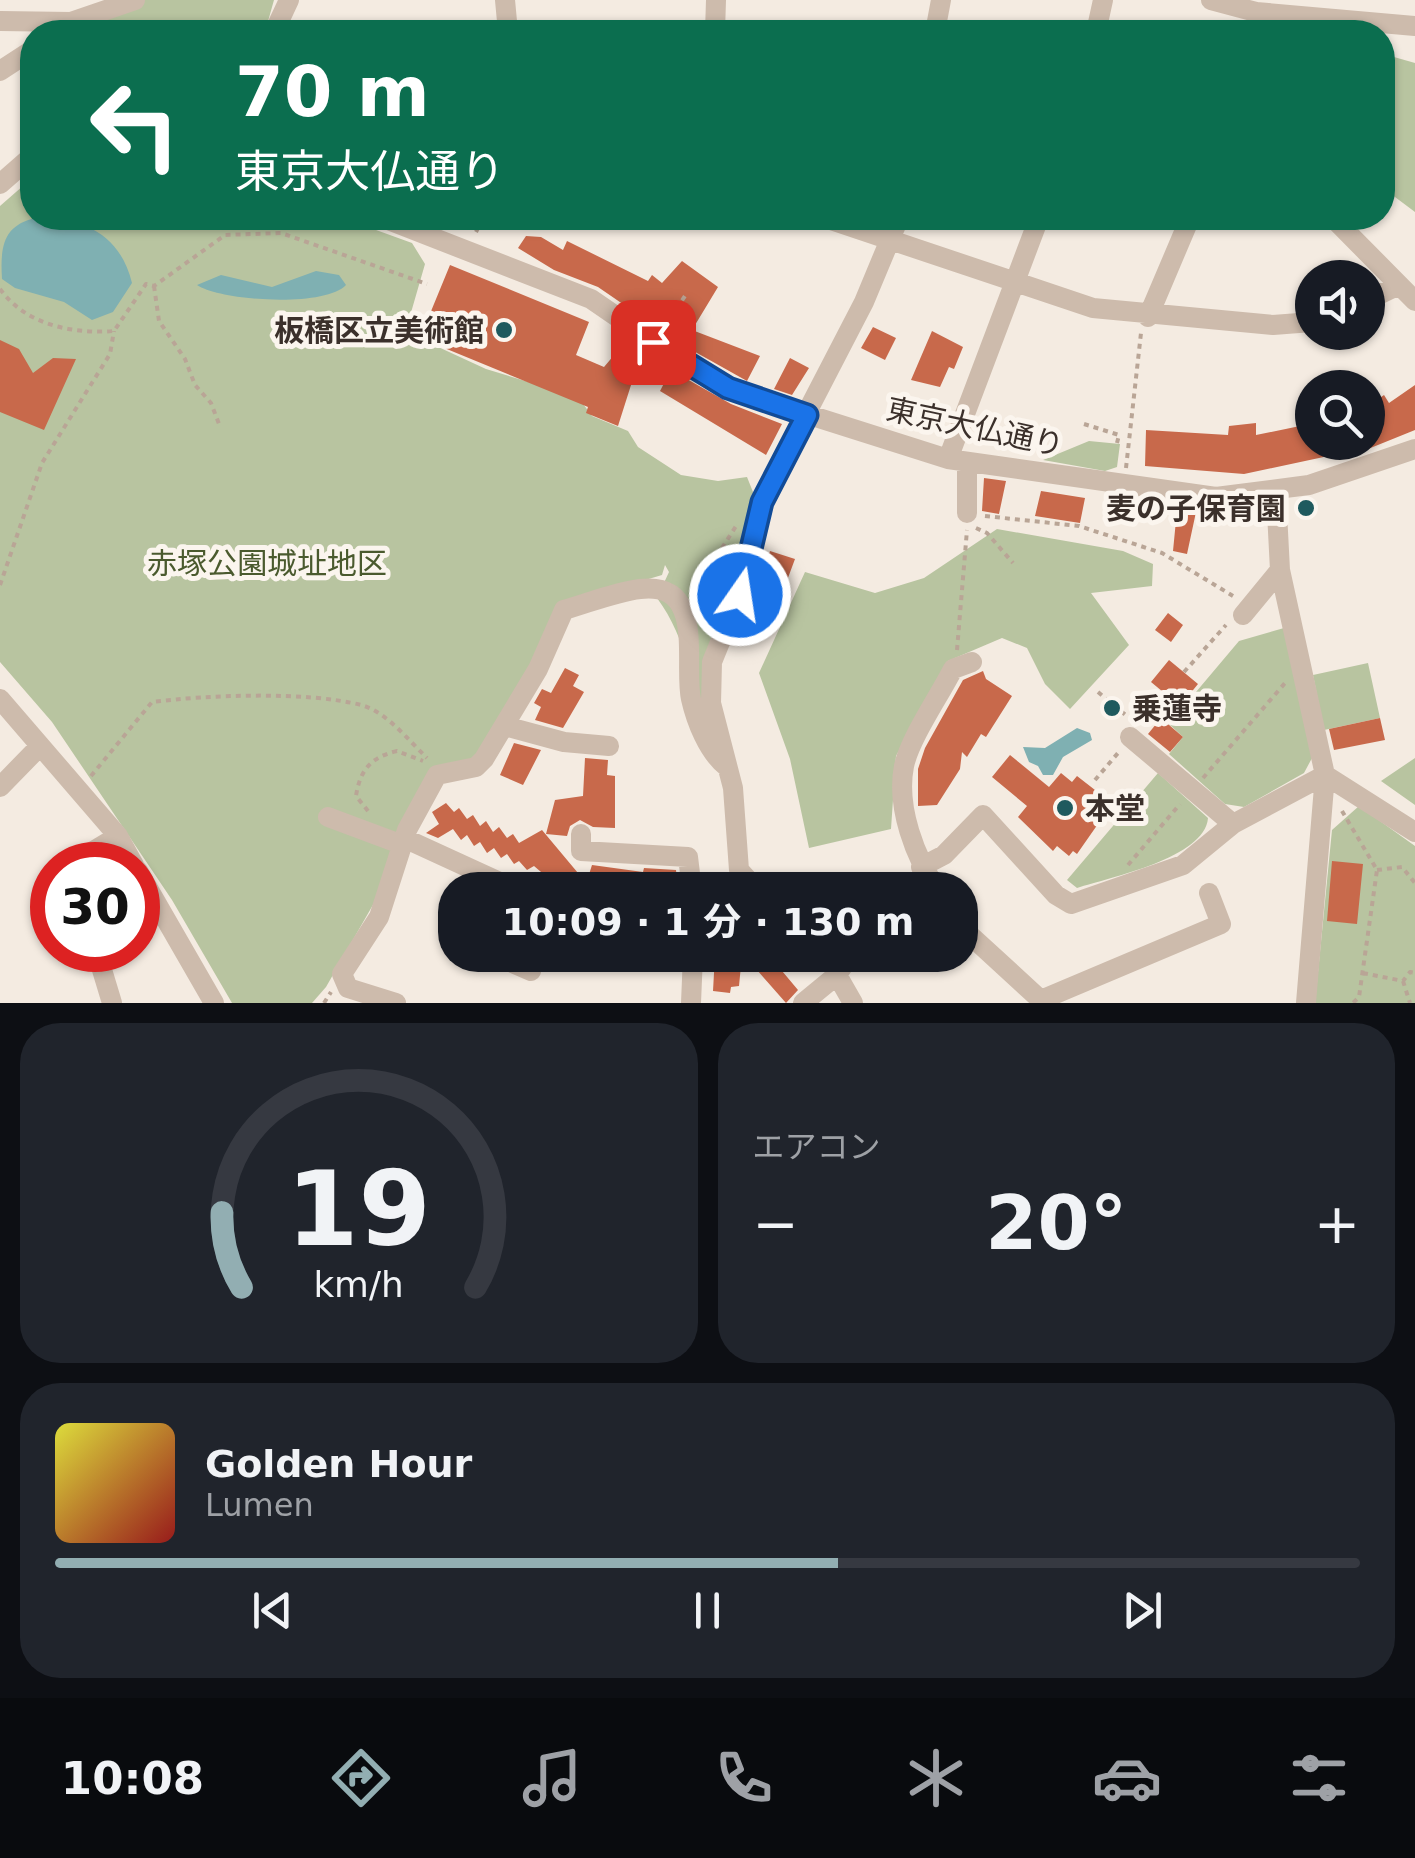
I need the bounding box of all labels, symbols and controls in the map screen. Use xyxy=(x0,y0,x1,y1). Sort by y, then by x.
text: 70 m xyxy=(235,51,430,133)
icon: left xyxy=(70,60,200,190)
text: 東京大仏通り xyxy=(235,145,505,198)
map controls xyxy=(1295,260,1385,460)
button: sound xyxy=(1295,260,1385,350)
pin xyxy=(611,300,696,385)
place label: 板橋区立美術館 xyxy=(274,313,484,348)
icon: arrive xyxy=(626,315,681,370)
marker: 板橋区立美術館 xyxy=(493,319,515,341)
button: search xyxy=(1295,370,1385,460)
street label: 東京大仏通り xyxy=(883,391,1067,463)
place label: 麦の子保育園 xyxy=(1106,491,1286,526)
marker: 麦の子保育園 xyxy=(1295,497,1317,519)
position arrow xyxy=(688,543,792,647)
park label: 赤塚公園城址地区 xyxy=(147,546,387,581)
place label: 乗蓮寺 xyxy=(1132,691,1222,726)
marker: 乗蓮寺 xyxy=(1101,697,1123,719)
place label: 本堂 xyxy=(1085,791,1145,826)
marker: 本堂 xyxy=(1054,797,1076,819)
speed limit sign: 30 xyxy=(30,842,160,972)
text: 10:09 · 1 分 · 130 m xyxy=(502,900,914,944)
text: エアコン xyxy=(753,1128,881,1166)
text: 19 xyxy=(286,1148,431,1270)
text: 20° xyxy=(985,1179,1127,1267)
text: − xyxy=(753,1192,799,1256)
text: + xyxy=(1314,1192,1360,1256)
text: km/h xyxy=(314,1264,404,1305)
text: Golden Hour xyxy=(205,1442,472,1486)
text: Lumen xyxy=(205,1486,314,1524)
icon: previous xyxy=(245,1583,300,1638)
icon: pause xyxy=(680,1583,735,1638)
icon: next xyxy=(1115,1583,1170,1638)
icon: directions xyxy=(326,1743,396,1813)
icon: music xyxy=(517,1743,587,1813)
icon: phone xyxy=(709,1743,779,1813)
icon: climate xyxy=(901,1743,971,1813)
icon: car xyxy=(1092,1743,1162,1813)
icon: filters xyxy=(1284,1743,1354,1813)
text: 10:08 xyxy=(61,1752,204,1805)

